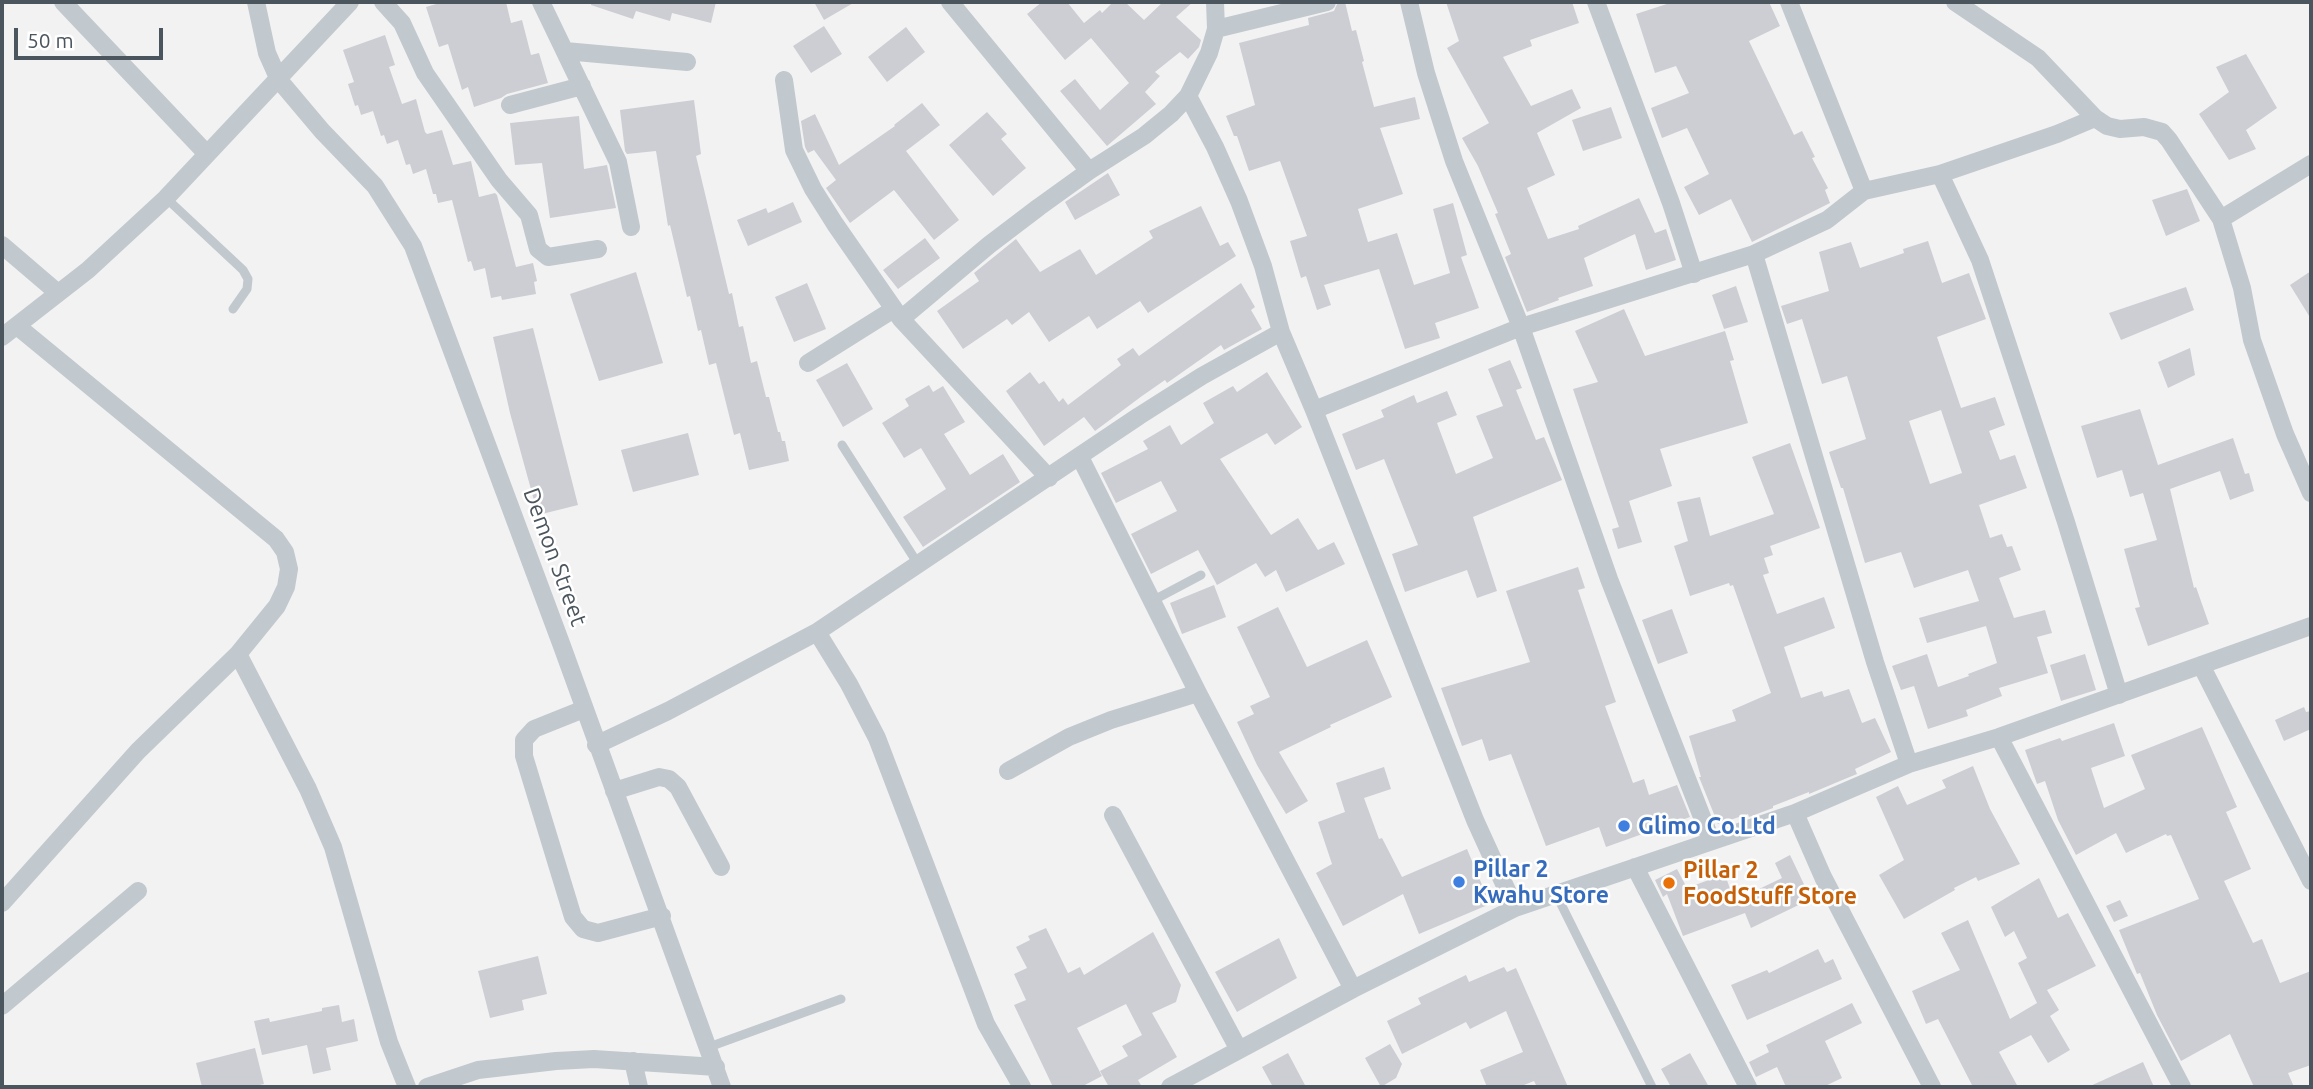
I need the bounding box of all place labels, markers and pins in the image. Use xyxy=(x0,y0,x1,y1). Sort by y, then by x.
place label: Glimo Co.Ltd xyxy=(1638,812,1776,840)
marker: Glimo Co.Ltd xyxy=(1616,818,1632,834)
place label: Pillar 2 Kwahu Store xyxy=(1473,855,1609,909)
place label: Pillar 2 FoodStuff Store xyxy=(1683,856,1857,910)
marker: Pillar 2 Kwahu Store xyxy=(1451,874,1467,890)
marker: Pillar 2 FoodStuff Store xyxy=(1661,875,1677,891)

